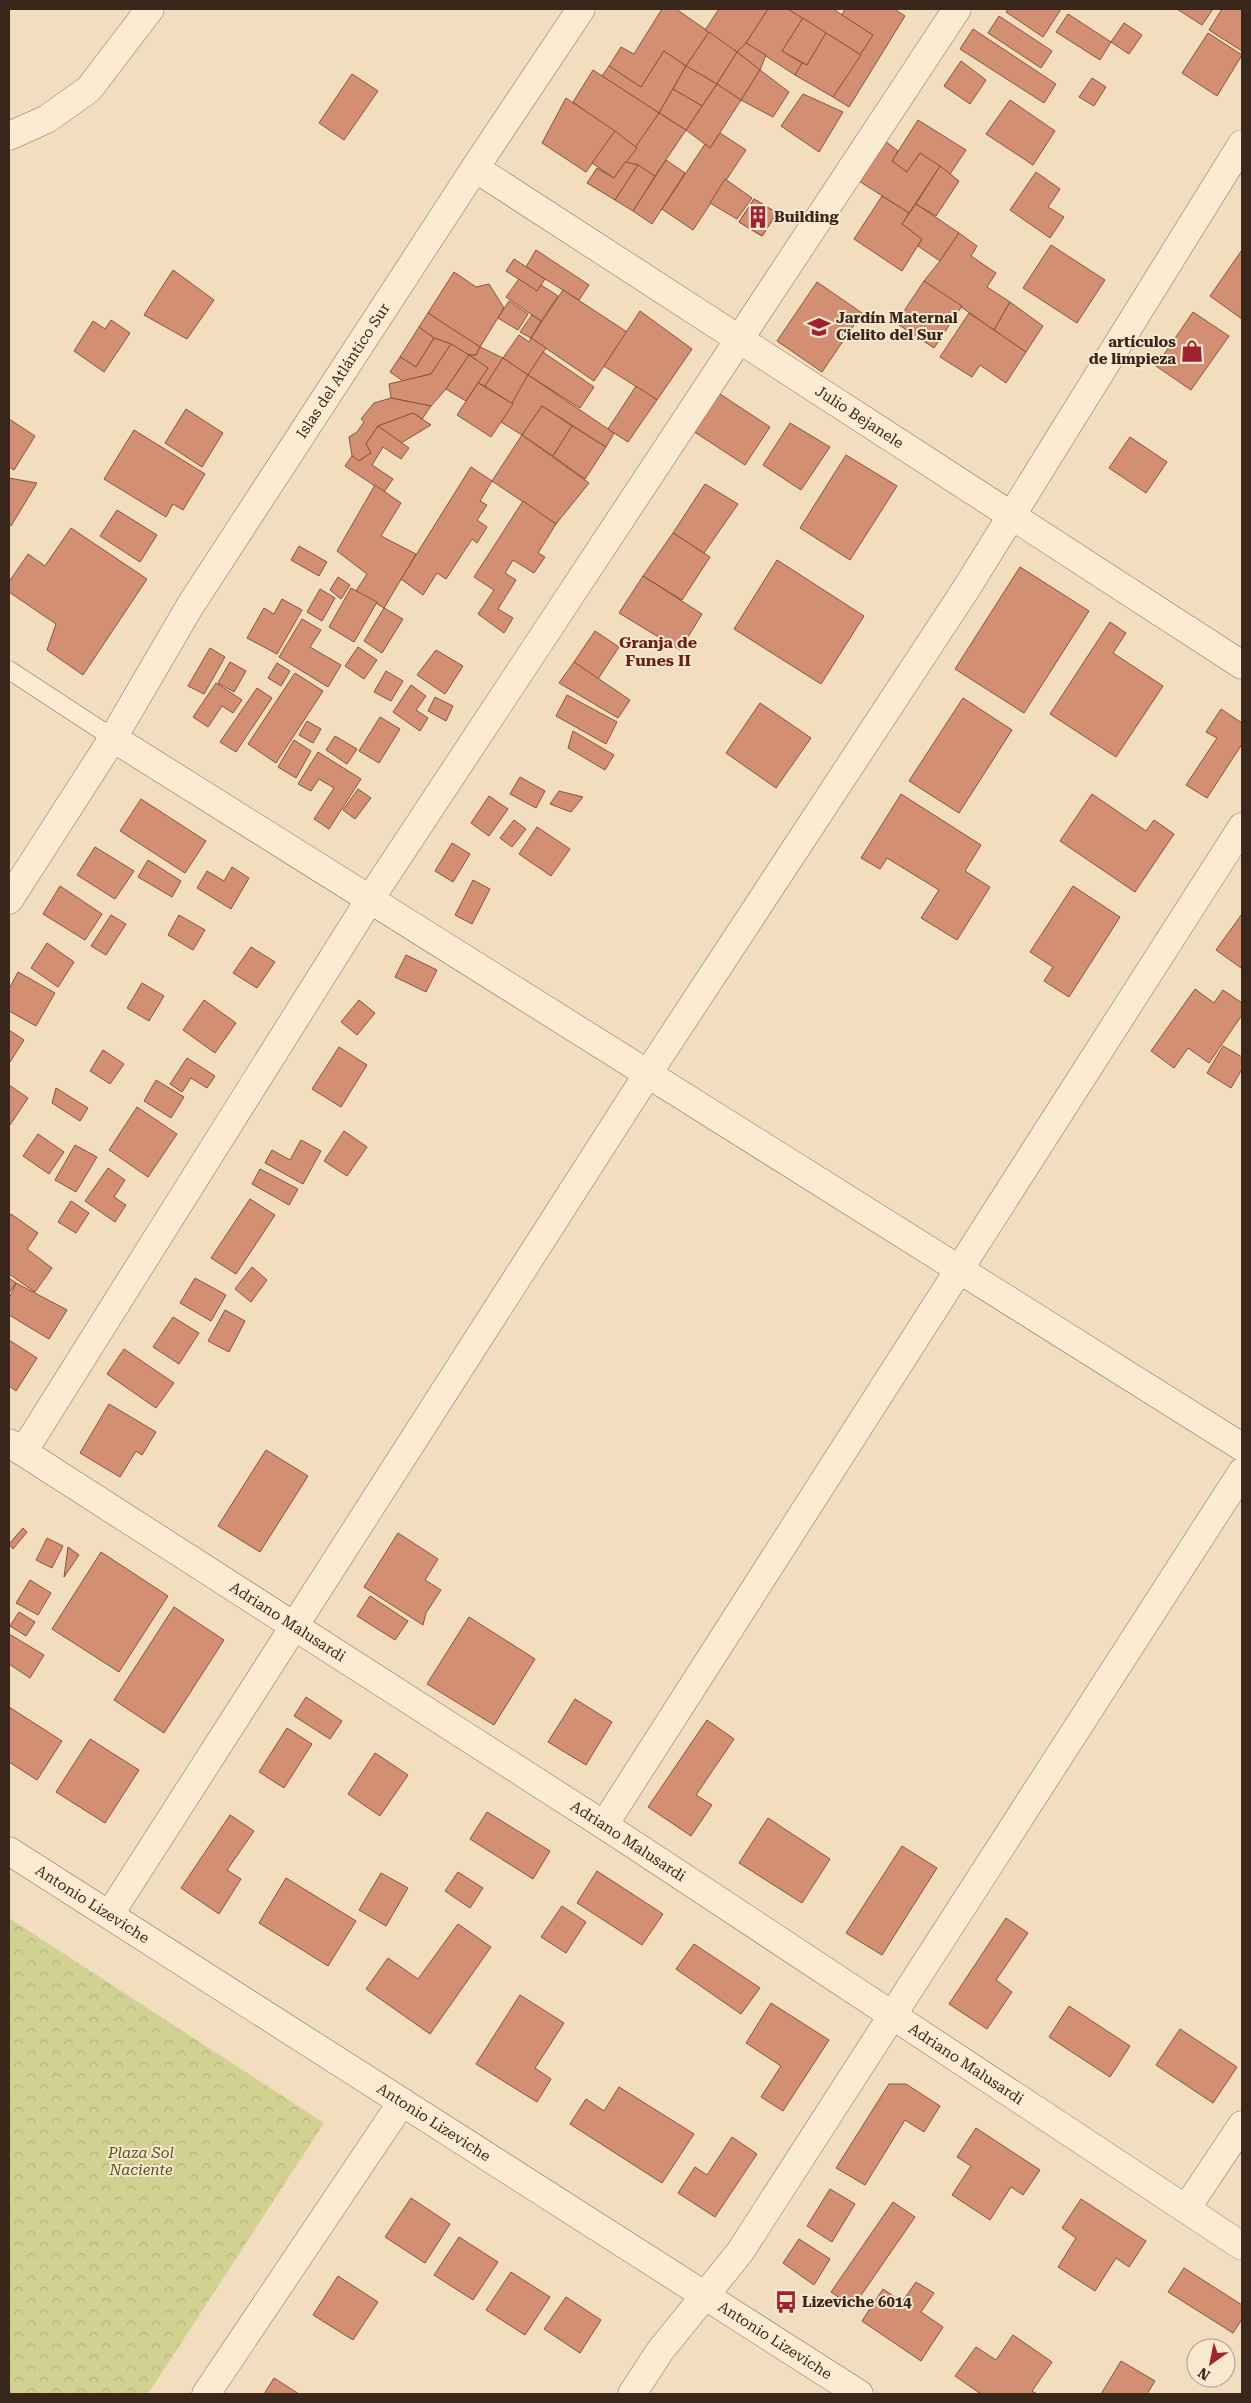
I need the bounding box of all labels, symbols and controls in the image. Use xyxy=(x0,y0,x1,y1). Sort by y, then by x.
building icon: Building xyxy=(745,204,771,230)
place label: Building xyxy=(774,208,840,226)
street label: Islas del Atlántico Sur xyxy=(293,300,394,442)
place label: Jardín Maternal Cielito del Sur xyxy=(836,309,958,344)
school or university icon: Jardín Maternal Cielito del Sur xyxy=(806,314,832,340)
place label: artículos de limpieza xyxy=(1089,333,1176,368)
shop icon: artículos de limpieza xyxy=(1179,338,1205,364)
street label: Julio Bejanele xyxy=(812,382,907,452)
district label: Granja de Funes II xyxy=(619,633,697,670)
street label: Adriano Malusardi xyxy=(226,1578,349,1666)
street label: Adriano Malusardi xyxy=(567,1797,689,1885)
street label: Antonio Lizeviche xyxy=(32,1861,153,1947)
street label: Adriano Malusardi xyxy=(905,2020,1027,2108)
street label: Antonio Lizeviche xyxy=(374,2079,494,2165)
park label: Plaza Sol Naciente xyxy=(107,2144,174,2179)
bus stop icon: Lizeviche 6014 xyxy=(773,2289,799,2315)
place label: Lizeviche 6014 xyxy=(802,2293,912,2311)
street label: Antonio Lizeviche xyxy=(715,2297,835,2383)
north arrow xyxy=(1186,2338,1236,2388)
text: N xyxy=(1195,2364,1213,2384)

